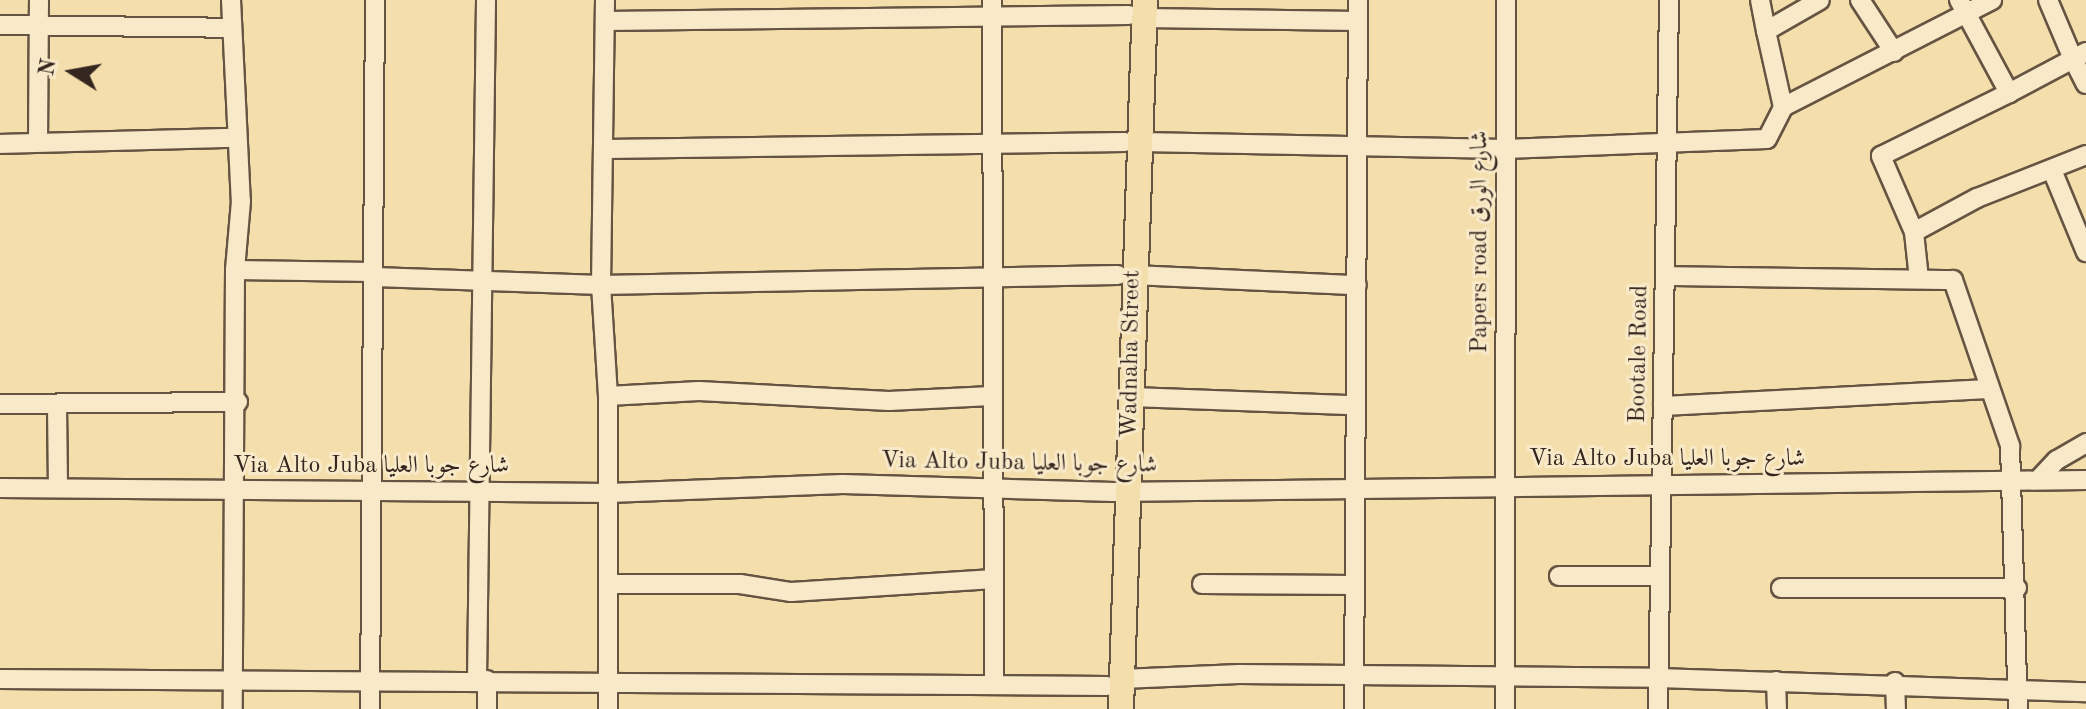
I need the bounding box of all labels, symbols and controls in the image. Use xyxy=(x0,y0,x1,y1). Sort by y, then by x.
north arrow xyxy=(32,32,112,112)
text: N xyxy=(36,57,61,78)
street label: Papers road شارع الورق xyxy=(1467,131,1495,353)
street label: Wadnaha Street xyxy=(1116,270,1148,438)
street label: Bootale Road xyxy=(1624,285,1656,423)
street label: Via Alto Juba شارع جوبا العليا xyxy=(1529,446,1805,474)
street label: Via Alto Juba شارع جوبا العليا xyxy=(881,447,1157,481)
street label: Via Alto Juba شارع جوبا العليا xyxy=(233,453,509,481)

